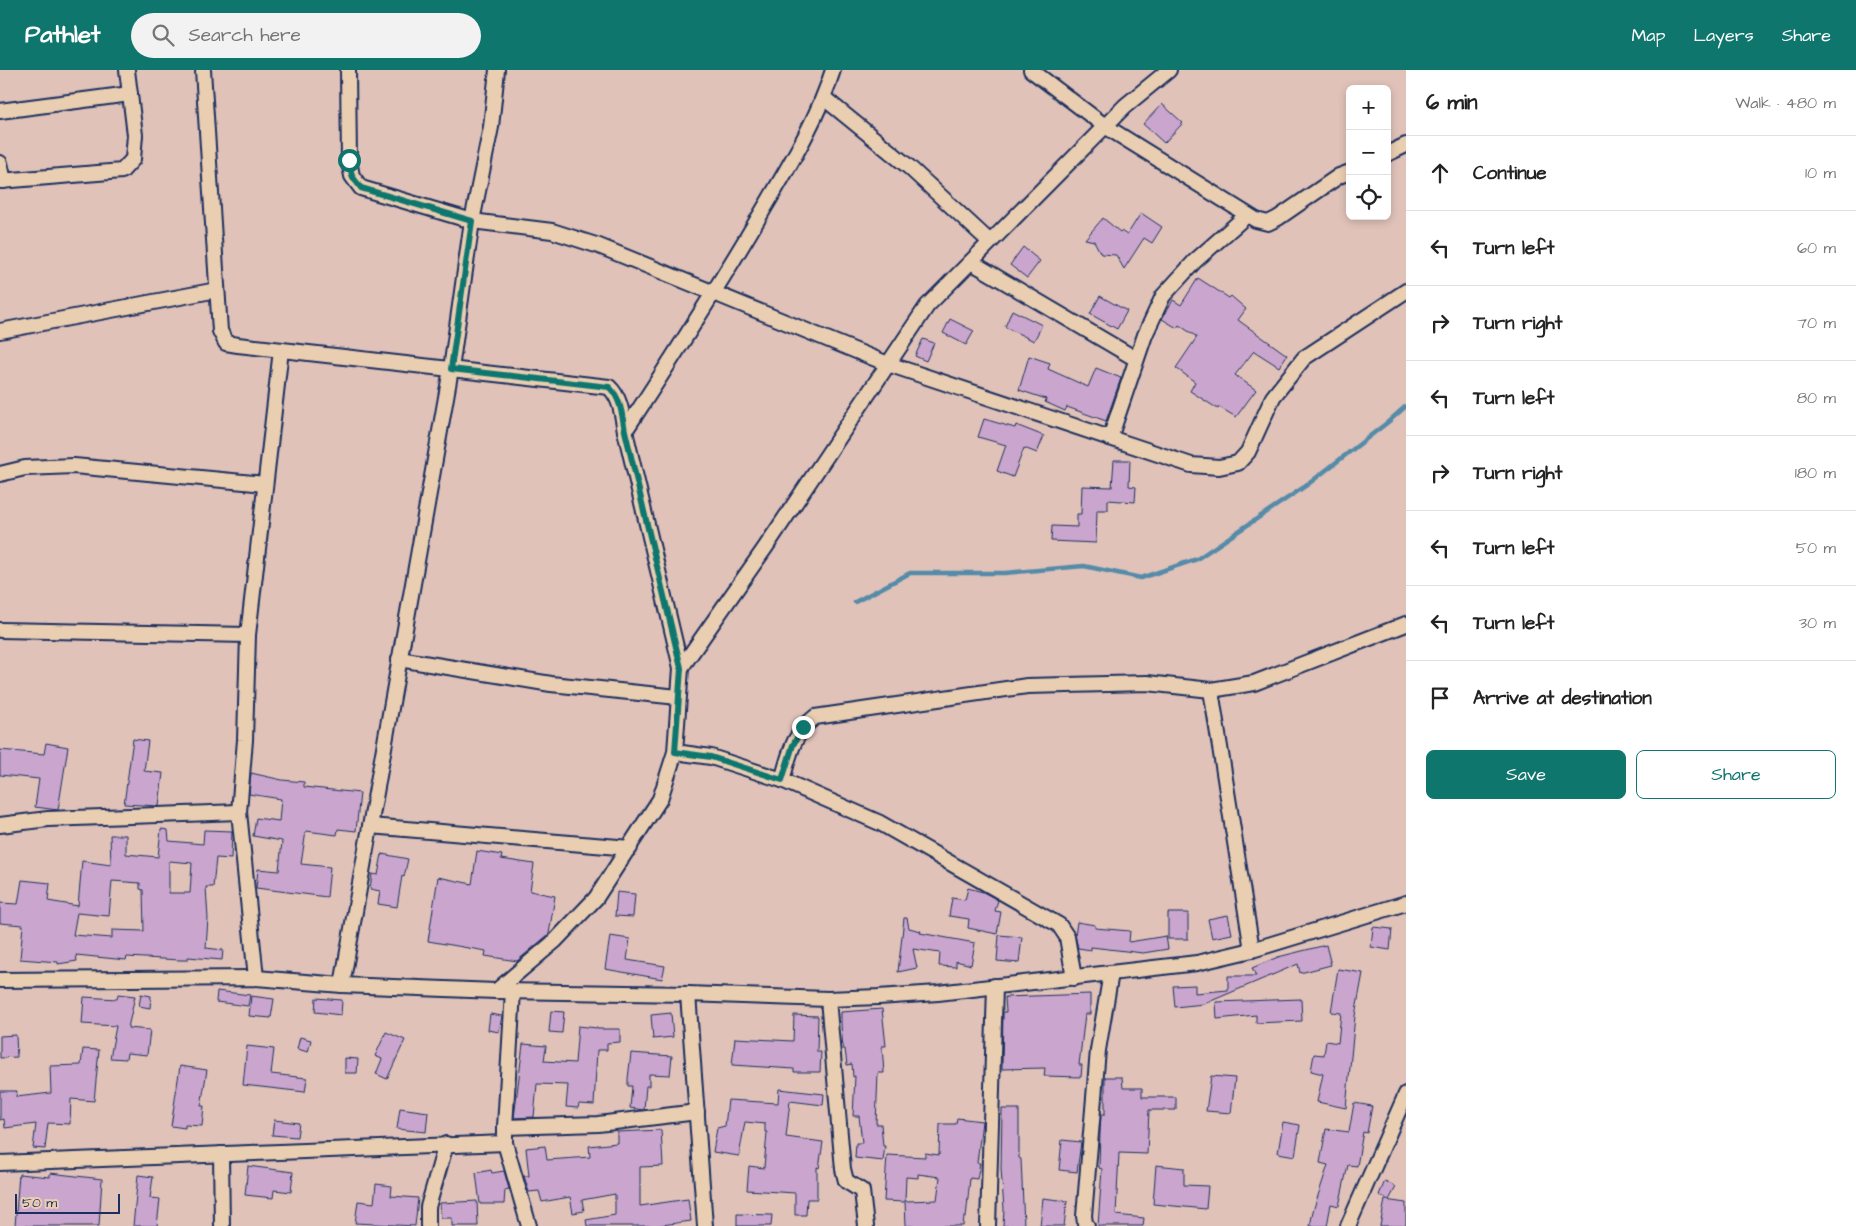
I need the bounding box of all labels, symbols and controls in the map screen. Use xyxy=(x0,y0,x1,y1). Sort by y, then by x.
search box xyxy=(131,13,481,58)
text: Pathlet xyxy=(25,18,101,52)
icon: search xyxy=(149,21,177,49)
text: Search here xyxy=(189,22,301,49)
text: Map xyxy=(1631,23,1665,48)
text: Layers xyxy=(1693,23,1754,48)
text: Share xyxy=(1782,23,1831,48)
map controls xyxy=(1346,85,1391,220)
button: + xyxy=(1346,85,1391,130)
text: 6 min xyxy=(1426,88,1478,117)
text: Walk · 480 m xyxy=(1735,92,1836,114)
button: − xyxy=(1346,130,1391,175)
route start xyxy=(338,149,361,172)
icon: ahead xyxy=(1426,159,1454,187)
text: Continue xyxy=(1473,160,1547,187)
text: 10 m xyxy=(1805,162,1836,184)
button: locate xyxy=(1346,175,1391,220)
icon: left xyxy=(1426,234,1454,262)
text: Turn left xyxy=(1473,235,1554,262)
text: 60 m xyxy=(1797,237,1836,259)
icon: right xyxy=(1426,309,1454,337)
text: Turn right xyxy=(1473,310,1562,337)
text: 70 m xyxy=(1797,312,1836,334)
icon: left xyxy=(1426,384,1454,412)
text: Turn left xyxy=(1473,385,1554,412)
text: 80 m xyxy=(1797,387,1836,409)
icon: right xyxy=(1426,459,1454,487)
text: Turn right xyxy=(1473,460,1562,487)
text: 180 m xyxy=(1795,462,1836,484)
icon: left xyxy=(1426,534,1454,562)
text: Turn left xyxy=(1473,535,1554,562)
text: 50 m xyxy=(1796,537,1836,559)
icon: left xyxy=(1426,609,1454,637)
text: Turn left xyxy=(1473,610,1554,637)
text: 30 m xyxy=(1799,612,1836,634)
icon: arrive xyxy=(1426,684,1454,712)
text: Arrive at destination xyxy=(1473,685,1652,712)
route end xyxy=(792,716,815,739)
button: Save xyxy=(1426,750,1626,799)
button: Share xyxy=(1636,750,1836,799)
scale bar xyxy=(15,1191,120,1214)
text: 50 m xyxy=(22,1193,57,1213)

